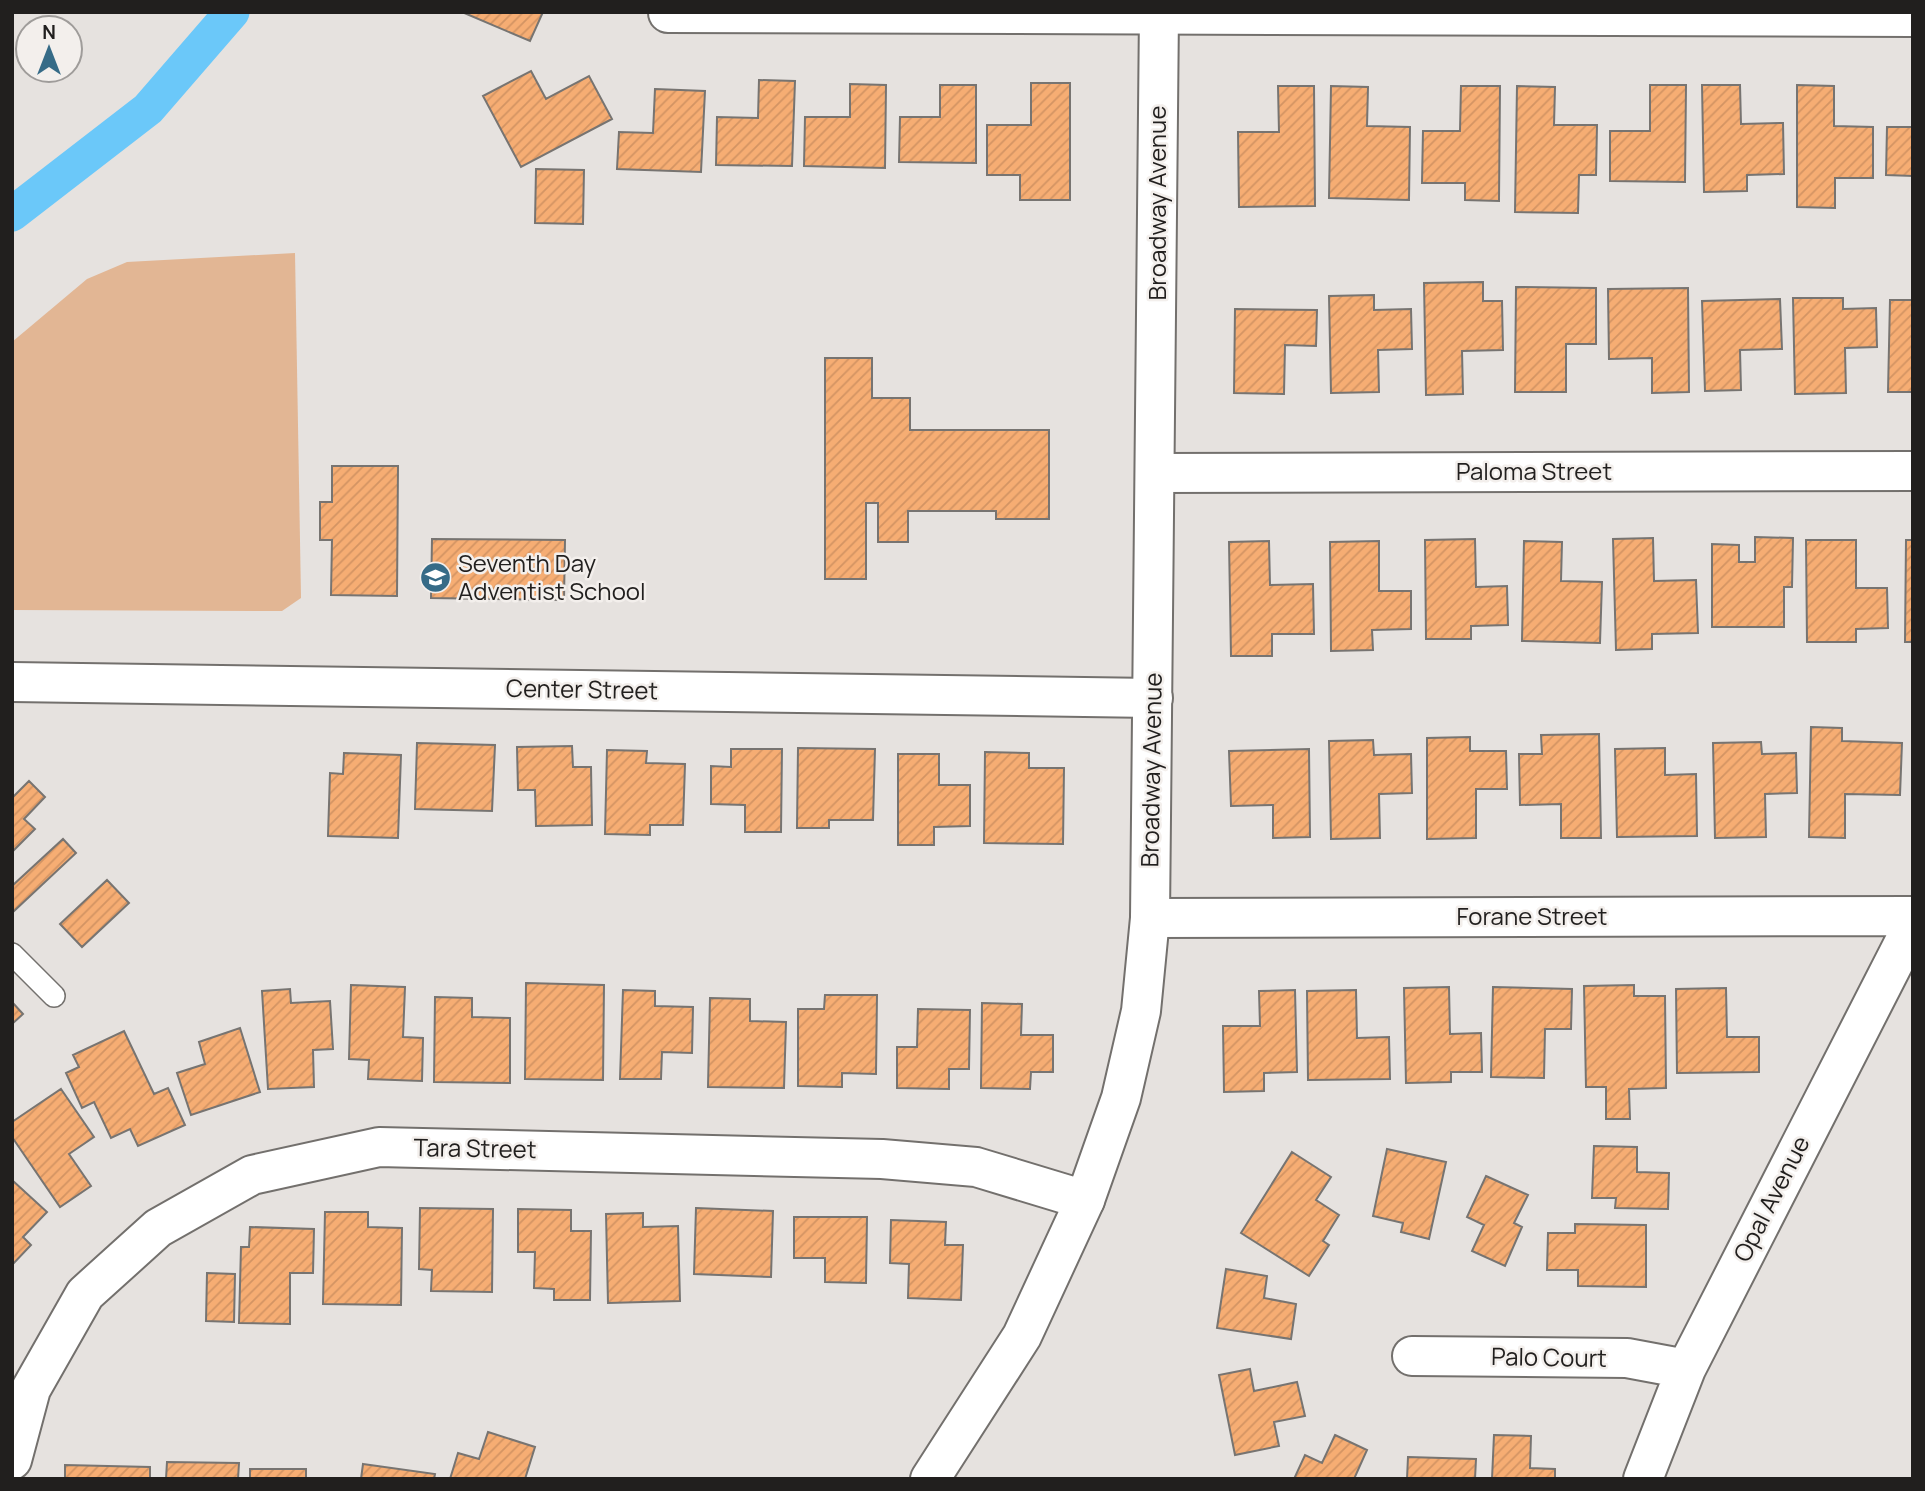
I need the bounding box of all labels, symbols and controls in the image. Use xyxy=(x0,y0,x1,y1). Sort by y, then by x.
north arrow xyxy=(14,14,84,84)
text: N xyxy=(42,19,56,45)
street label: Broadway Avenue xyxy=(1140,106,1173,300)
street label: Paloma Street xyxy=(1456,454,1612,487)
place label: Seventh Day Adventist School xyxy=(458,546,646,607)
school or university icon: Seventh Day Adventist School xyxy=(418,561,452,595)
street label: Center Street xyxy=(506,671,658,706)
street label: Broadway Avenue xyxy=(1132,672,1169,868)
street label: Forane Street xyxy=(1457,899,1607,932)
street label: Tara Street xyxy=(413,1130,537,1165)
street label: Opal Avenue xyxy=(1725,1130,1817,1267)
street label: Palo Court xyxy=(1491,1339,1607,1374)

